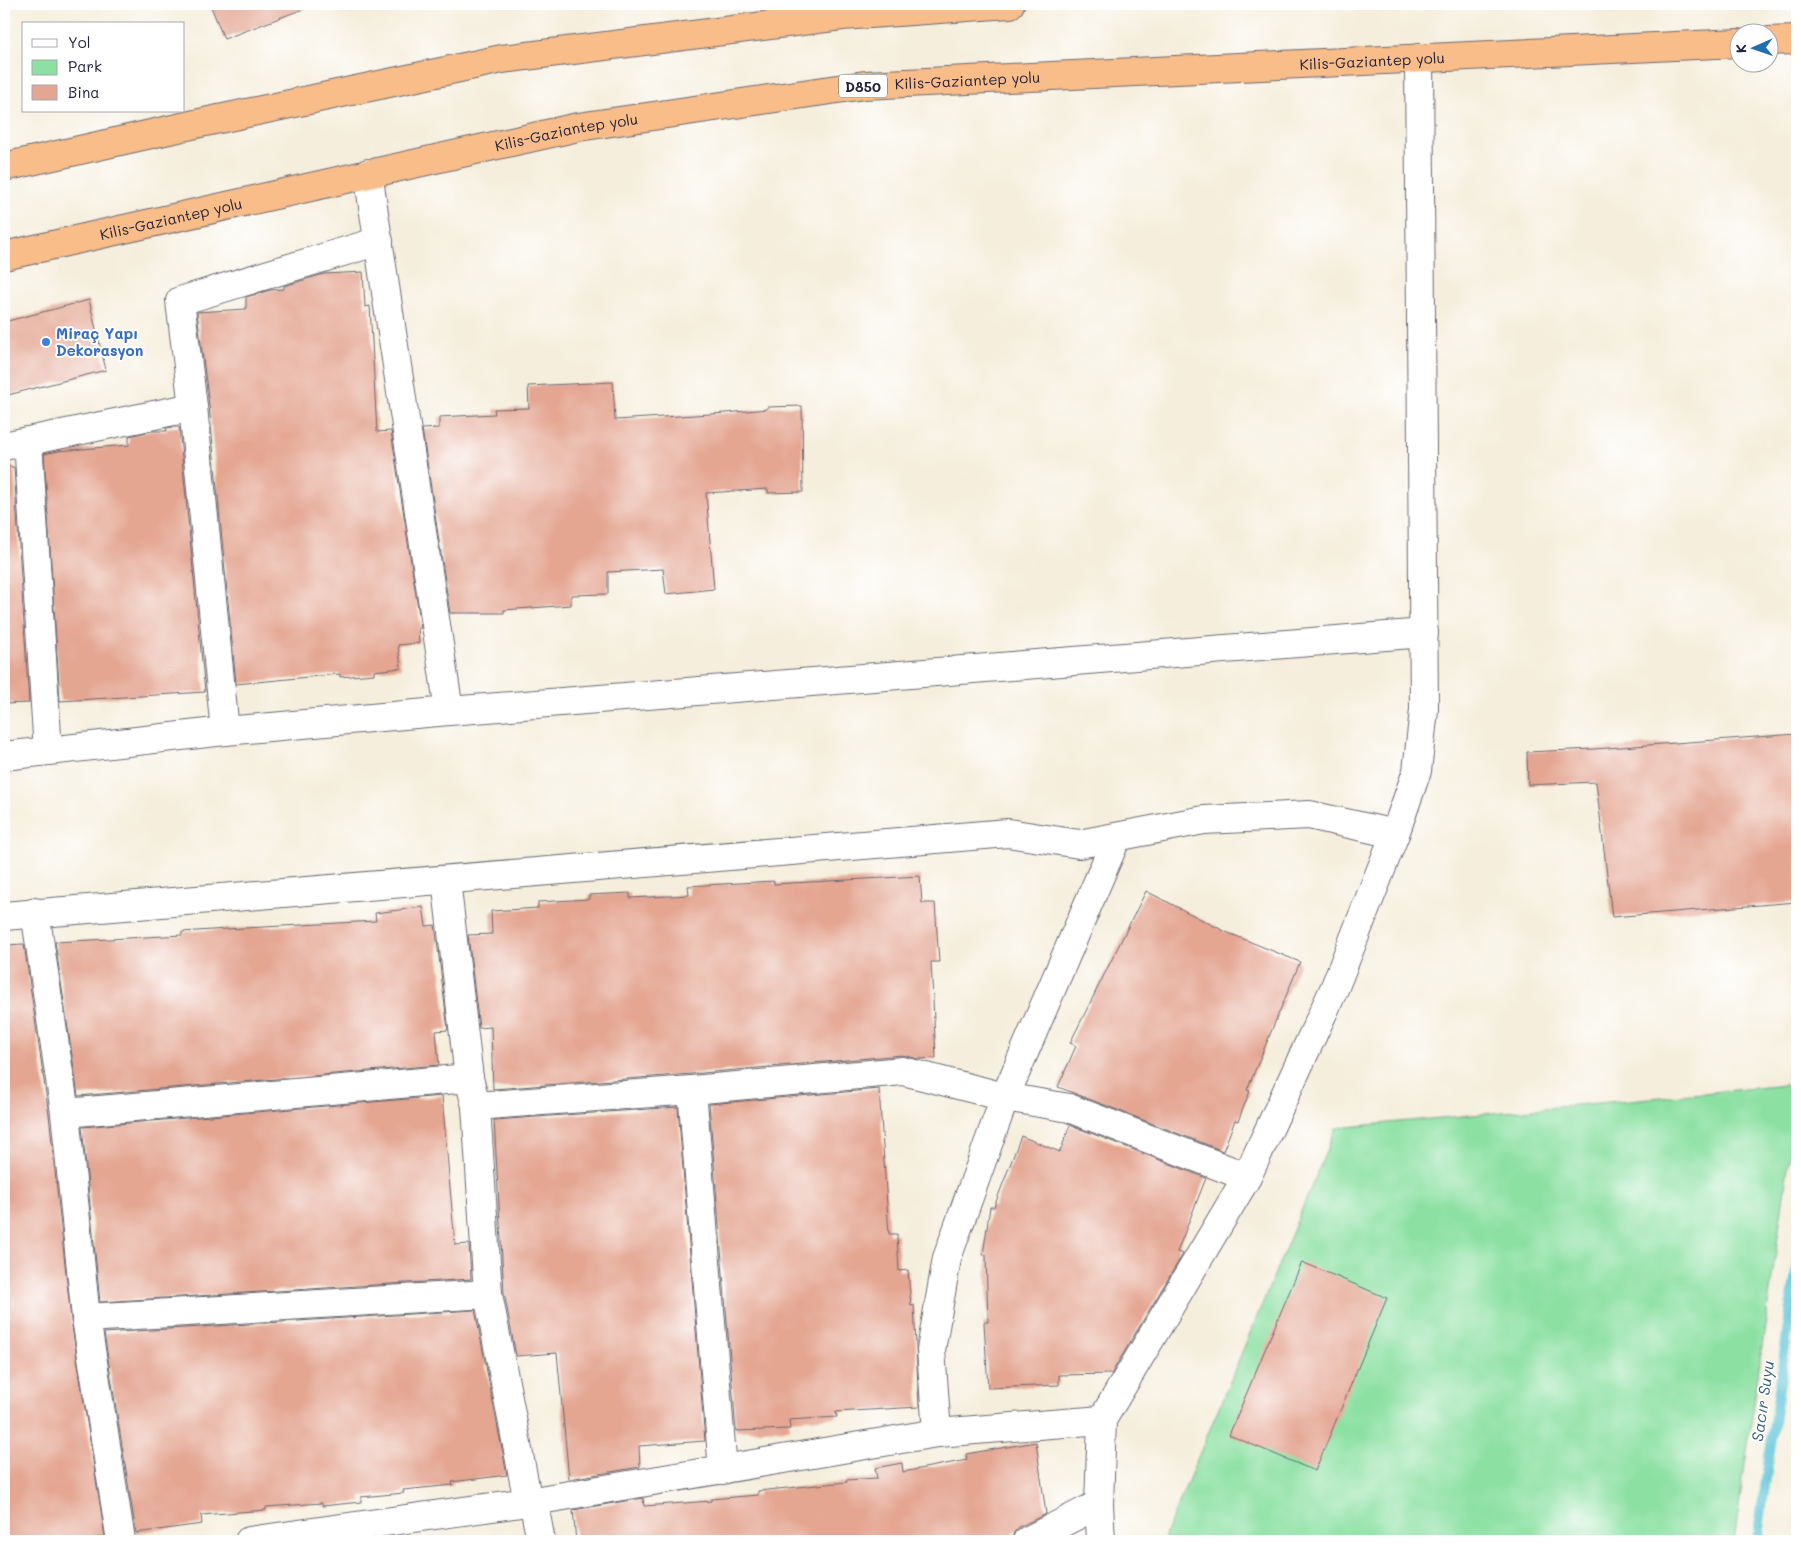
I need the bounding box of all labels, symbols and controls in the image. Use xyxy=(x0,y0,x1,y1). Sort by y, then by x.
legend xyxy=(22,22,185,112)
north arrow xyxy=(1728,22,1778,72)
text: Yol xyxy=(68,32,91,52)
text: K xyxy=(1731,44,1750,53)
street label: Kilis-Gaziantep yolu xyxy=(1299,47,1445,74)
text: Park xyxy=(68,56,102,76)
street label: Kilis-Gaziantep yolu xyxy=(894,67,1041,94)
road number: D850 xyxy=(839,74,887,98)
text: Bina xyxy=(68,82,100,102)
street label: Kilis-Gaziantep yolu xyxy=(493,108,639,155)
street label: Kilis-Gaziantep yolu xyxy=(98,193,244,244)
place label: Miraç Yapı Dekorasyon xyxy=(56,323,143,360)
marker: Miraç Yapı Dekorasyon xyxy=(40,336,52,348)
water label: Sacır Suyu xyxy=(1746,1359,1778,1443)

